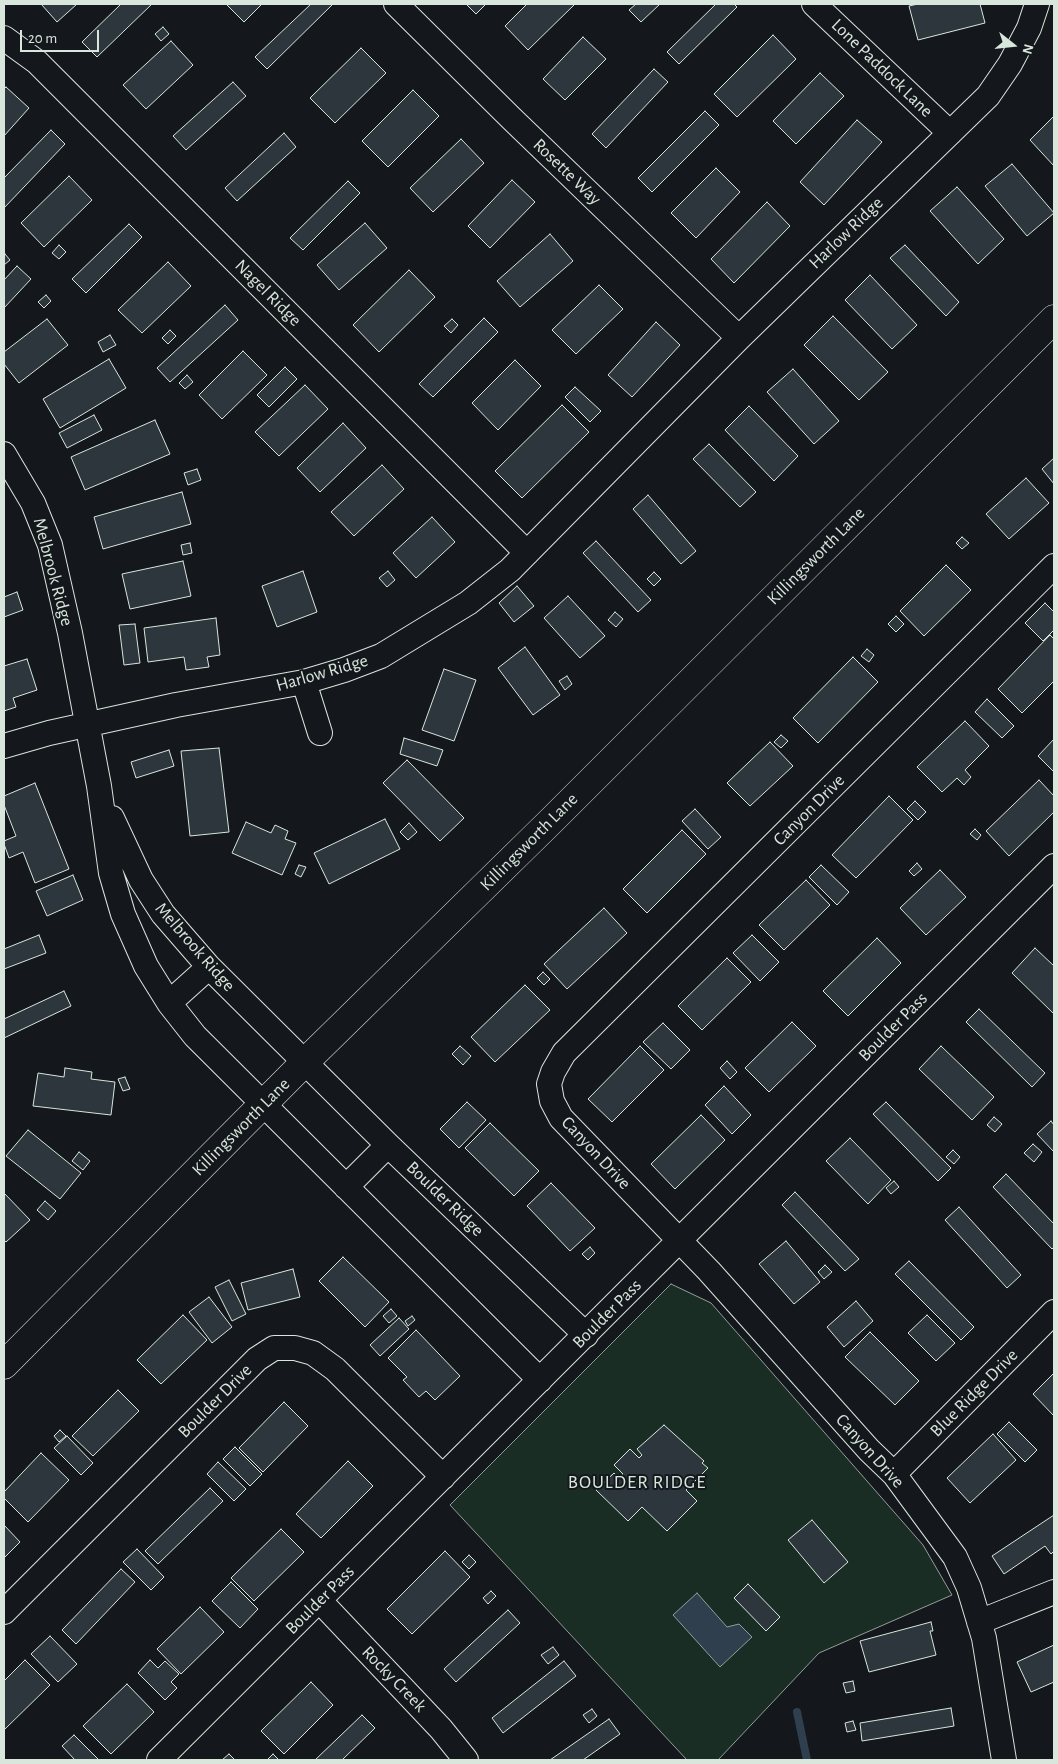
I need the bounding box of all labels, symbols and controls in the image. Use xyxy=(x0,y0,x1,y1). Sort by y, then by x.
street label: Lone Paddock Lane xyxy=(827,14,937,122)
scale bar xyxy=(22,20,101,52)
north arrow xyxy=(988,20,1038,70)
text: 20 m xyxy=(28,31,57,46)
text: N xyxy=(1019,43,1035,56)
street label: Rosette Way xyxy=(528,134,606,210)
street label: Harlow Ridge xyxy=(804,192,888,274)
street label: Nagel Ridge xyxy=(230,255,306,331)
street label: Killingsworth Lane xyxy=(762,502,870,610)
street label: Melbrook Ridge xyxy=(28,516,78,628)
street label: Harlow Ridge xyxy=(273,650,371,696)
street label: Canyon Drive xyxy=(769,770,849,850)
street label: Killingsworth Lane xyxy=(475,788,583,896)
street label: Melbrook Ridge xyxy=(150,898,240,996)
street label: Boulder Pass xyxy=(854,988,932,1066)
street label: Killingsworth Lane xyxy=(187,1073,295,1181)
street label: Canyon Drive xyxy=(557,1112,635,1194)
street label: Boulder Ridge xyxy=(402,1157,488,1241)
street label: Boulder Pass xyxy=(568,1275,646,1353)
street label: Blue Ridge Drive xyxy=(925,1344,1023,1442)
street label: Boulder Drive xyxy=(173,1359,257,1443)
street label: Canyon Drive xyxy=(831,1410,909,1492)
district label: BOULDER RIDGE xyxy=(566,1471,708,1493)
street label: Boulder Pass xyxy=(281,1561,359,1639)
street label: Rocky Creek xyxy=(357,1641,431,1717)

